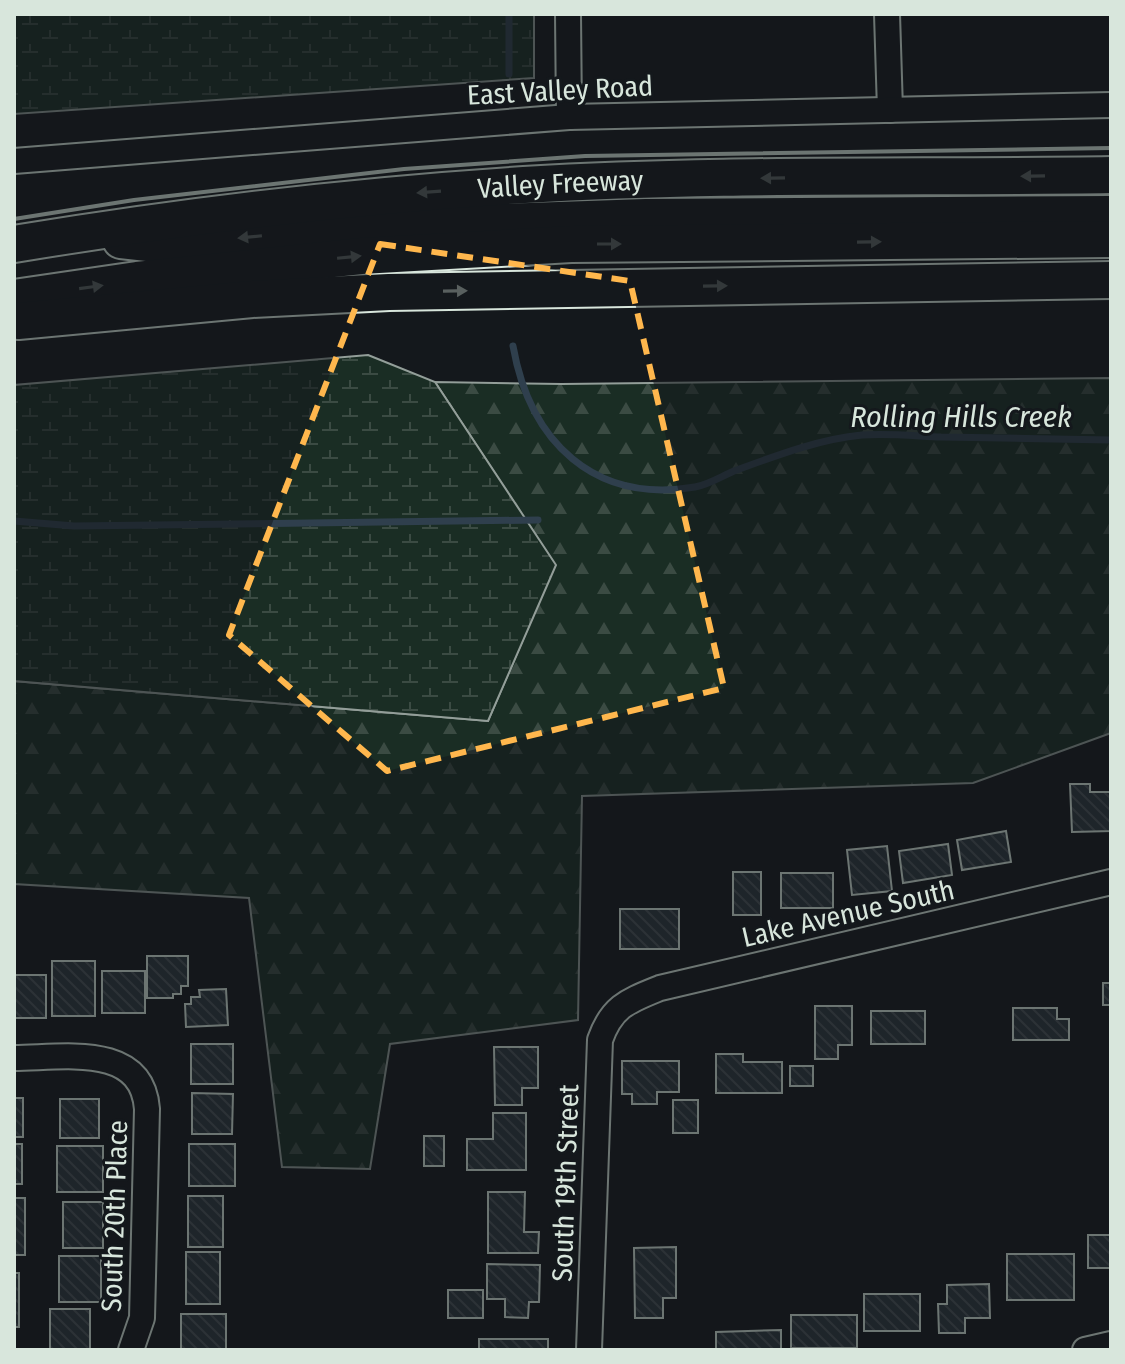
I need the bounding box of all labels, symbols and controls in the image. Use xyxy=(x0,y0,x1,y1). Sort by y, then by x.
street label: East Valley Road xyxy=(466,69,654,112)
street label: Valley Freeway xyxy=(476,164,644,205)
one-way arrow xyxy=(1020,170,1045,182)
one-way arrow xyxy=(760,172,785,184)
one-way arrow xyxy=(416,186,441,199)
one-way arrow xyxy=(237,230,262,243)
one-way arrow xyxy=(857,235,882,248)
one-way arrow xyxy=(597,237,622,250)
one-way arrow xyxy=(337,250,362,263)
one-way arrow xyxy=(703,279,728,292)
one-way arrow xyxy=(79,280,104,293)
one-way arrow xyxy=(443,284,468,297)
water label: Rolling Hills Creek xyxy=(850,399,1072,435)
street label: Lake Avenue South xyxy=(739,873,958,954)
street label: South 19th Street xyxy=(546,1083,585,1282)
street label: South 20th Place xyxy=(95,1120,134,1312)

